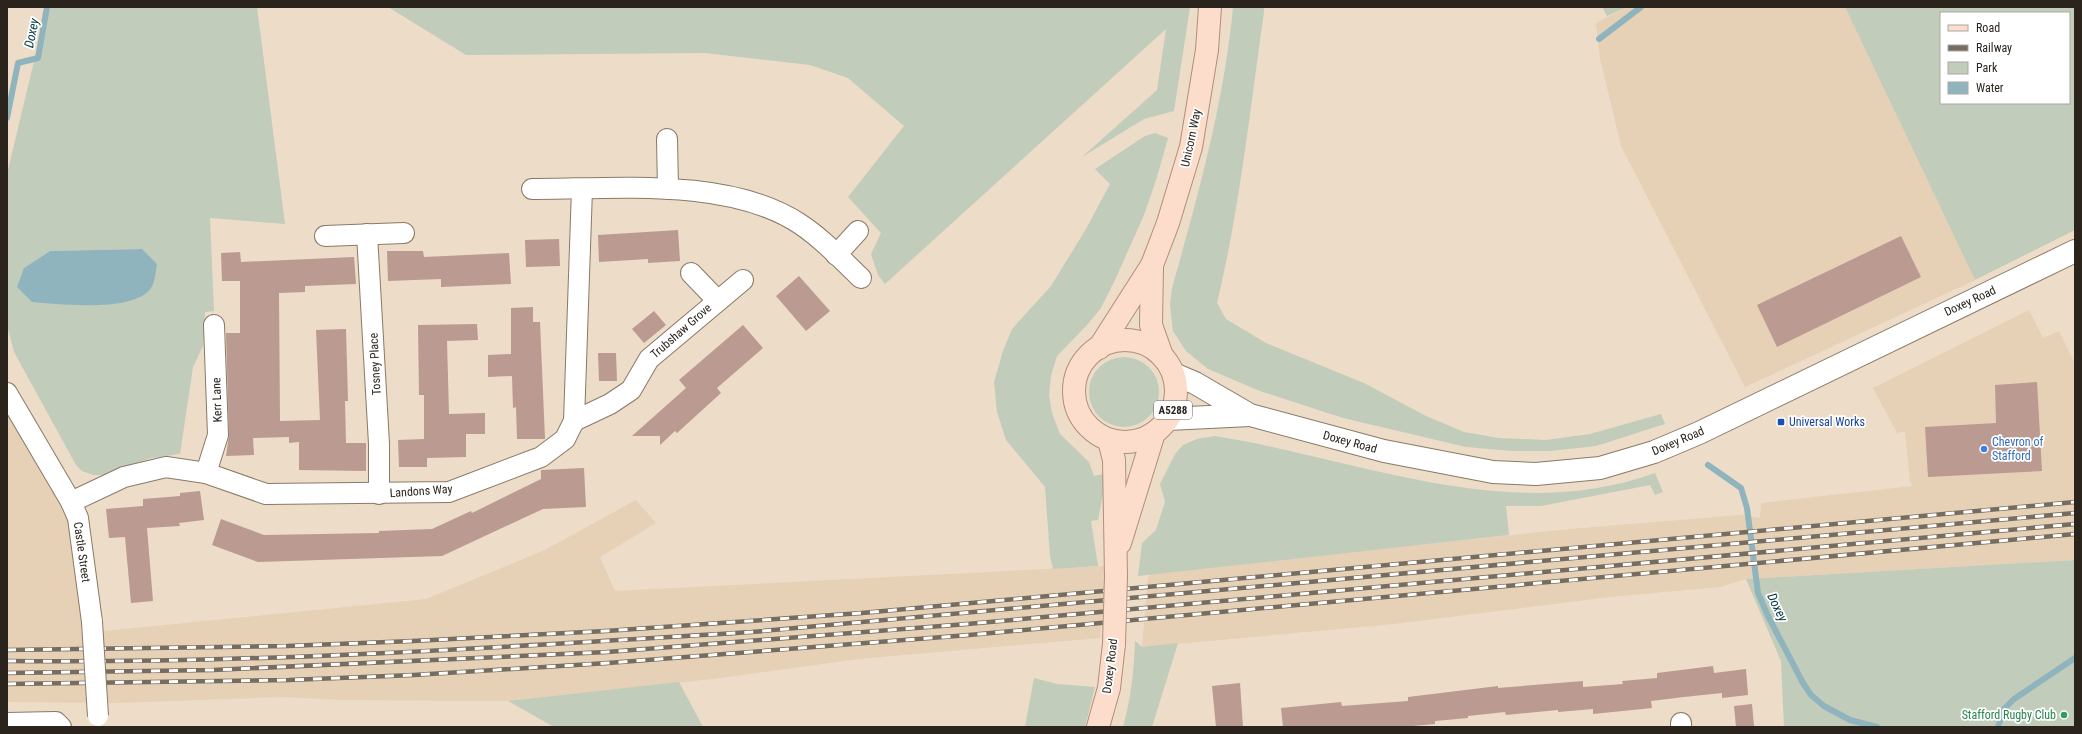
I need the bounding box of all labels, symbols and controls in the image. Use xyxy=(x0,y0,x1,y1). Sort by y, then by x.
legend xyxy=(1940,12,2070,104)
water label: Doxey xyxy=(21,16,42,49)
text: Road xyxy=(1976,21,2000,35)
text: Railway xyxy=(1976,41,2012,55)
text: Park xyxy=(1976,61,1998,75)
text: Water xyxy=(1976,81,2004,95)
street label: Unicorn Way xyxy=(1178,108,1204,168)
street label: Doxey Road xyxy=(1942,283,1998,319)
street label: Trubshaw Grove xyxy=(648,301,715,361)
street label: Tosney Place xyxy=(366,332,384,396)
street label: Kerr Lane xyxy=(209,377,225,423)
road number: A5288 xyxy=(1154,401,1192,419)
place label: Universal Works xyxy=(1789,415,1865,429)
marker: Universal Works xyxy=(1776,417,1786,427)
street label: Doxey Road xyxy=(1650,424,1706,458)
street label: Doxey Road xyxy=(1321,428,1379,456)
place label: Chevron of Stafford xyxy=(1992,435,2043,463)
marker: Chevron of Stafford xyxy=(1979,444,1989,454)
street label: Landons Way xyxy=(389,482,453,500)
street label: Castle Street xyxy=(71,521,93,584)
water label: Doxey xyxy=(1764,590,1791,625)
street label: Doxey Road xyxy=(1100,638,1120,694)
place label: Stafford Rugby Club xyxy=(1962,708,2056,722)
marker: Stafford Rugby Club xyxy=(2059,710,2069,720)

